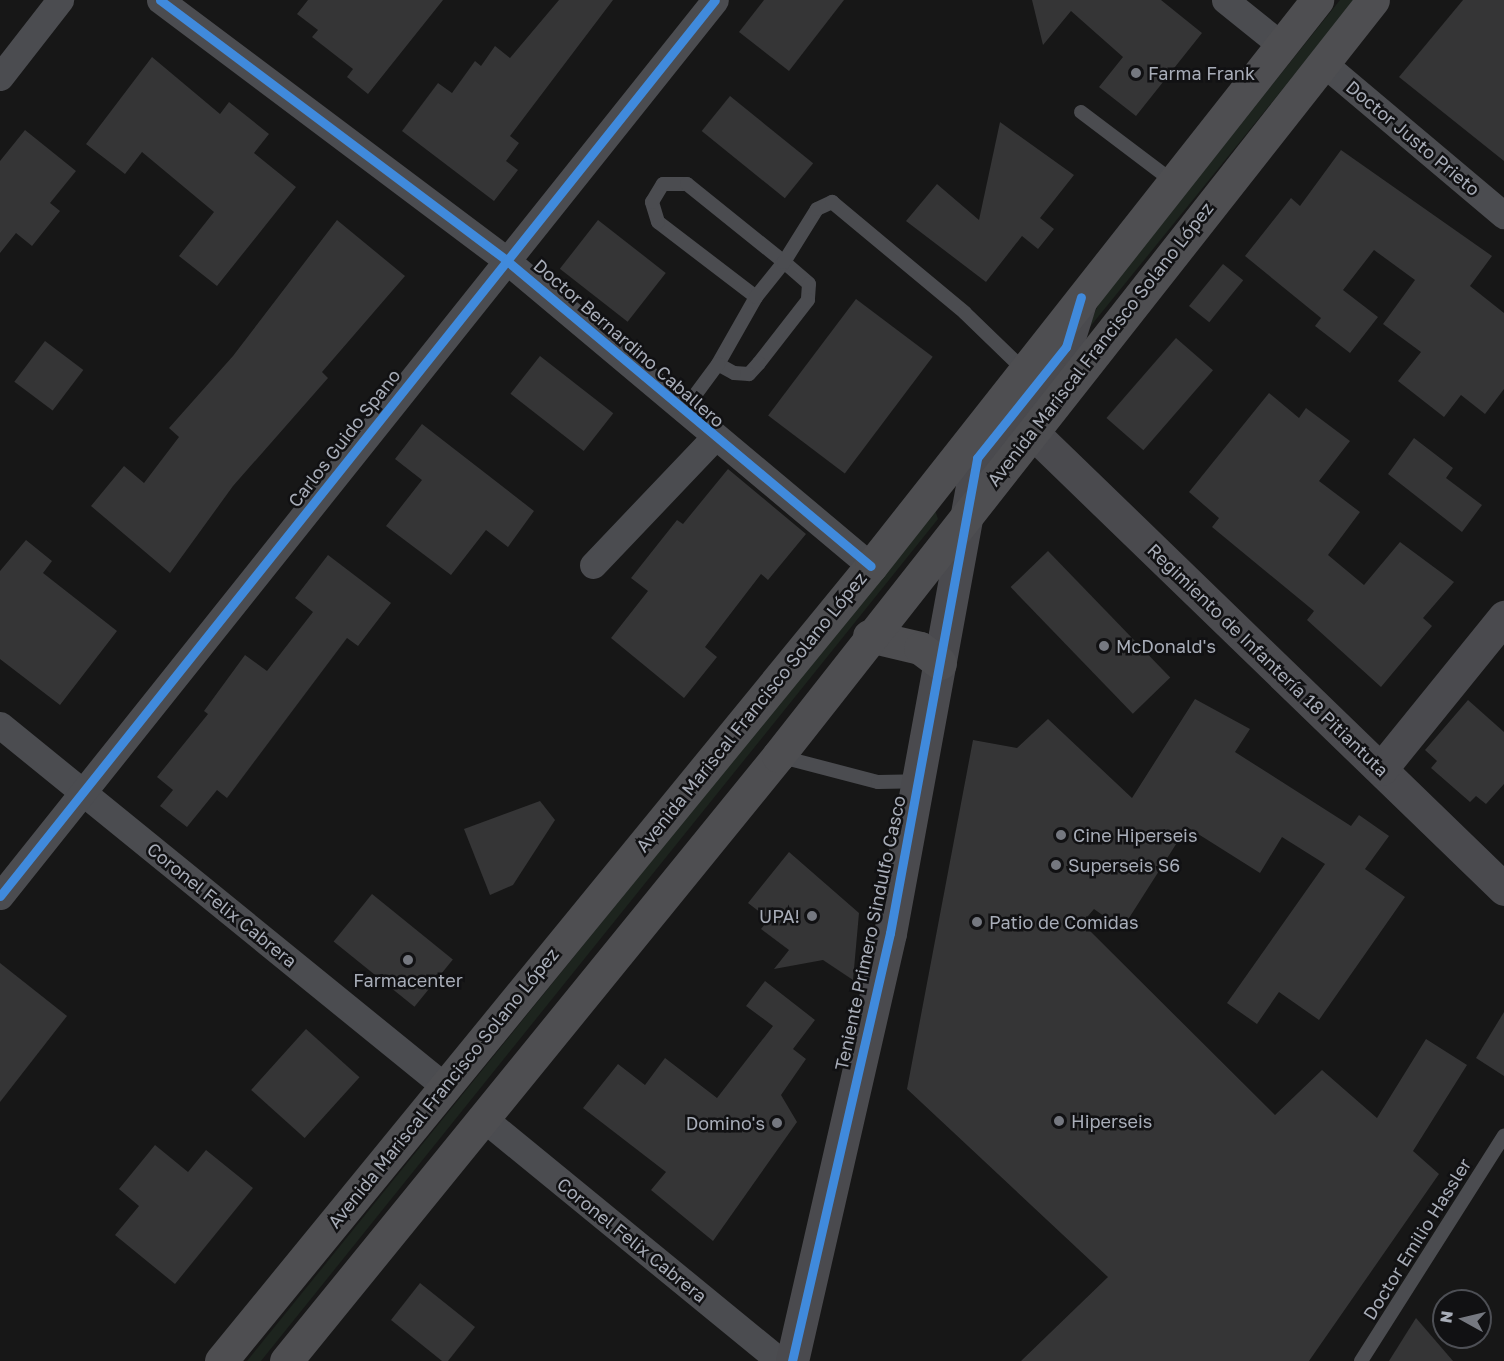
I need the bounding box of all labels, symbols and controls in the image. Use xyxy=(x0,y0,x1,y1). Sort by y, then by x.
place label: Farma Frank xyxy=(1148,62,1255,84)
marker: Farma Frank xyxy=(1129,66,1143,80)
street label: Doctor Justo Prieto xyxy=(1342,76,1484,200)
street label: Avenida Mariscal Francisco Solano López xyxy=(982,198,1218,490)
street label: Doctor Bernardino Caballero xyxy=(529,254,729,432)
street label: Carlos Guido Spano xyxy=(283,365,405,511)
street label: Regimiento de Infantería 18 Pitiantuta xyxy=(1143,539,1393,781)
street label: Avenida Mariscal Francisco Solano López xyxy=(631,568,871,856)
place label: McDonald's xyxy=(1116,635,1216,657)
marker: McDonald's xyxy=(1097,639,1111,653)
street label: Teniente Primero Sindulfo Casco xyxy=(830,794,910,1072)
place label: Cine Hiperseis xyxy=(1073,824,1197,846)
marker: Cine Hiperseis xyxy=(1054,828,1068,842)
street label: Coronel Felix Cabrera xyxy=(143,838,301,972)
place label: Superseis S6 xyxy=(1068,854,1180,876)
marker: Superseis S6 xyxy=(1049,858,1063,872)
place label: UPA! xyxy=(759,905,800,927)
marker: UPA! xyxy=(805,909,819,923)
place label: Patio de Comidas xyxy=(989,911,1139,933)
marker: Patio de Comidas xyxy=(970,915,984,929)
street label: Avenida Mariscal Francisco Solano López xyxy=(323,944,563,1232)
marker: Farmacenter xyxy=(401,953,415,967)
place label: Farmacenter xyxy=(353,969,463,991)
place label: Hiperseis xyxy=(1071,1110,1152,1132)
place label: Domino's xyxy=(686,1112,765,1134)
marker: Hiperseis xyxy=(1052,1114,1066,1128)
marker: Domino's xyxy=(770,1116,784,1130)
street label: Doctor Emilio Hassler xyxy=(1358,1154,1476,1324)
street label: Coronel Felix Cabrera xyxy=(553,1173,711,1307)
north arrow xyxy=(1432,1289,1492,1349)
text: N xyxy=(1435,1309,1457,1324)

